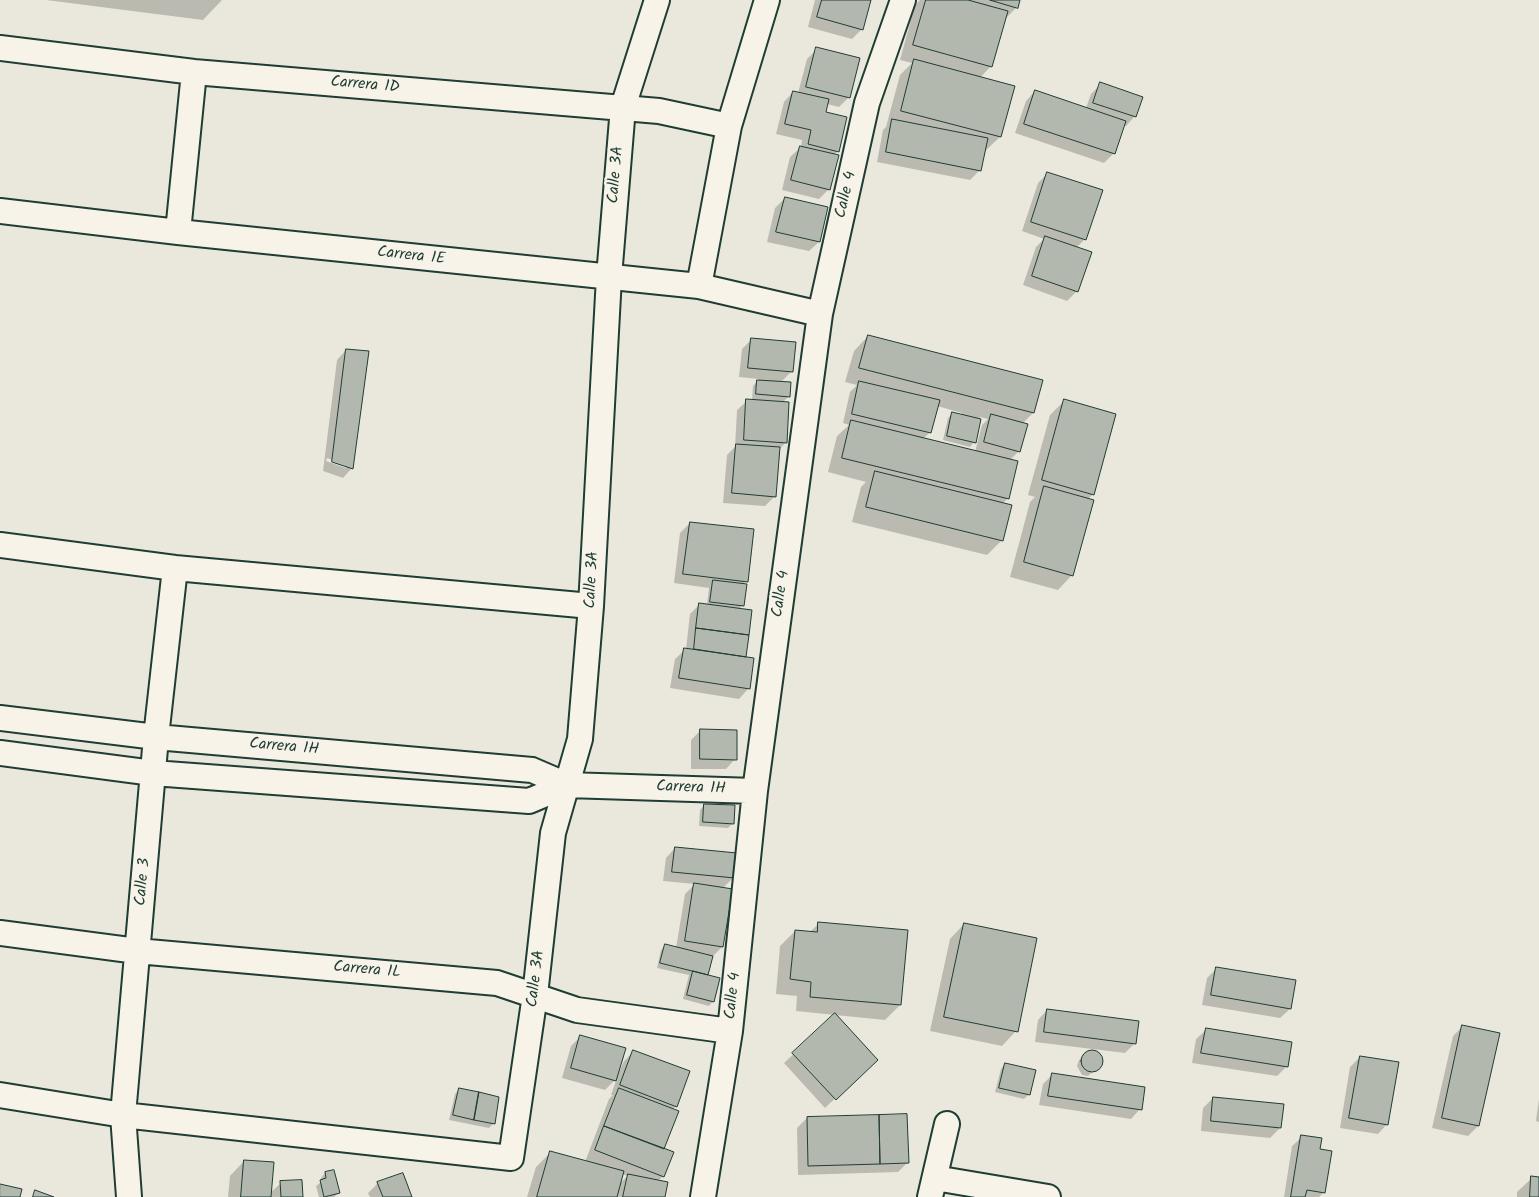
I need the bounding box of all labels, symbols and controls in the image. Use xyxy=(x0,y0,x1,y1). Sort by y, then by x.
street label: Carrera 1D xyxy=(330,73,400,99)
street label: Calle 3A xyxy=(605,146,629,204)
street label: Calle 4 xyxy=(832,170,862,220)
street label: Carrera 1E xyxy=(376,244,446,270)
street label: Calle 3A xyxy=(582,551,604,609)
street label: Calle 4 xyxy=(769,569,795,619)
street label: Carrera 1H xyxy=(248,735,320,761)
street label: Carrera 1H xyxy=(656,778,726,800)
street label: Calle 3 xyxy=(132,857,156,907)
street label: Calle 3A xyxy=(524,949,550,1009)
street label: Carrera 1L xyxy=(332,958,402,984)
street label: Calle 4 xyxy=(722,971,746,1021)

